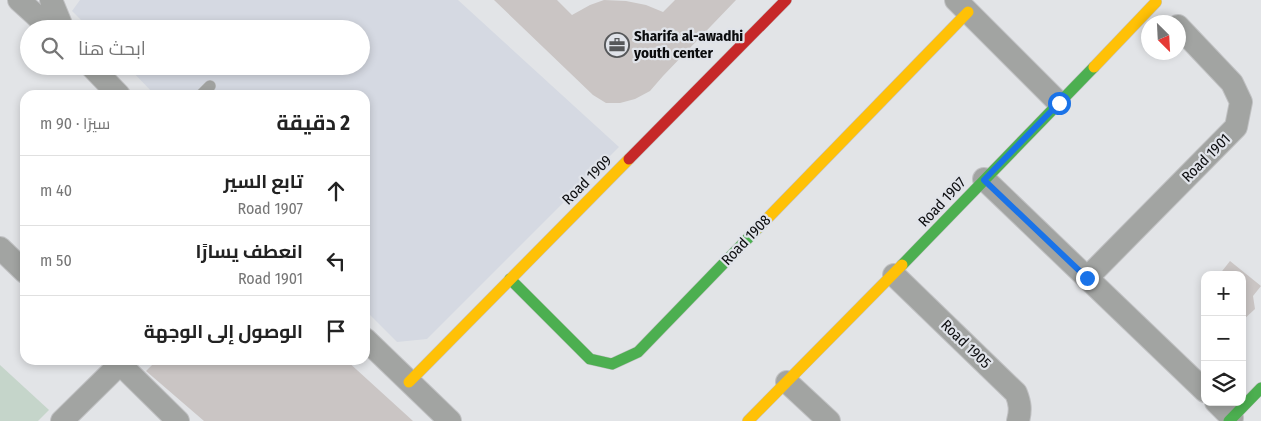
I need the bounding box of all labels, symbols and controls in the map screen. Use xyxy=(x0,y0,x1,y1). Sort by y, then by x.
north arrow xyxy=(1141,15,1186,60)
search box xyxy=(20,20,370,75)
place label: Sharifa al-awadhi youth center xyxy=(633,27,743,62)
office icon: Sharifa al-awadhi youth center xyxy=(604,32,630,58)
icon: search xyxy=(38,34,66,62)
text: ابحث هنا xyxy=(78,37,146,60)
route start xyxy=(1048,92,1071,115)
text: 2 دقيقة xyxy=(277,110,350,136)
text: سيرًا · 90 m xyxy=(40,114,110,133)
street label: Road 1901 xyxy=(1178,130,1234,186)
street label: Road 1909 xyxy=(558,151,616,209)
text: تابع السير xyxy=(224,170,303,193)
street label: Road 1907 xyxy=(914,173,970,231)
icon: ahead xyxy=(322,177,350,205)
text: 40 m xyxy=(40,181,72,200)
text: Road 1907 xyxy=(238,199,303,218)
street label: Road 1908 xyxy=(718,211,774,269)
text: انعطف يسارًا xyxy=(195,240,303,263)
icon: left xyxy=(322,247,350,275)
text: 50 m xyxy=(40,251,72,270)
route end xyxy=(1076,267,1099,290)
text: Road 1901 xyxy=(238,269,303,288)
map controls xyxy=(1201,271,1246,406)
button: + xyxy=(1201,271,1246,316)
street label: Road 1905 xyxy=(937,316,995,372)
button: − xyxy=(1201,316,1246,361)
icon: arrive xyxy=(322,317,350,345)
text: الوصول إلى الوجهة xyxy=(144,320,303,343)
button: layers xyxy=(1201,361,1246,406)

